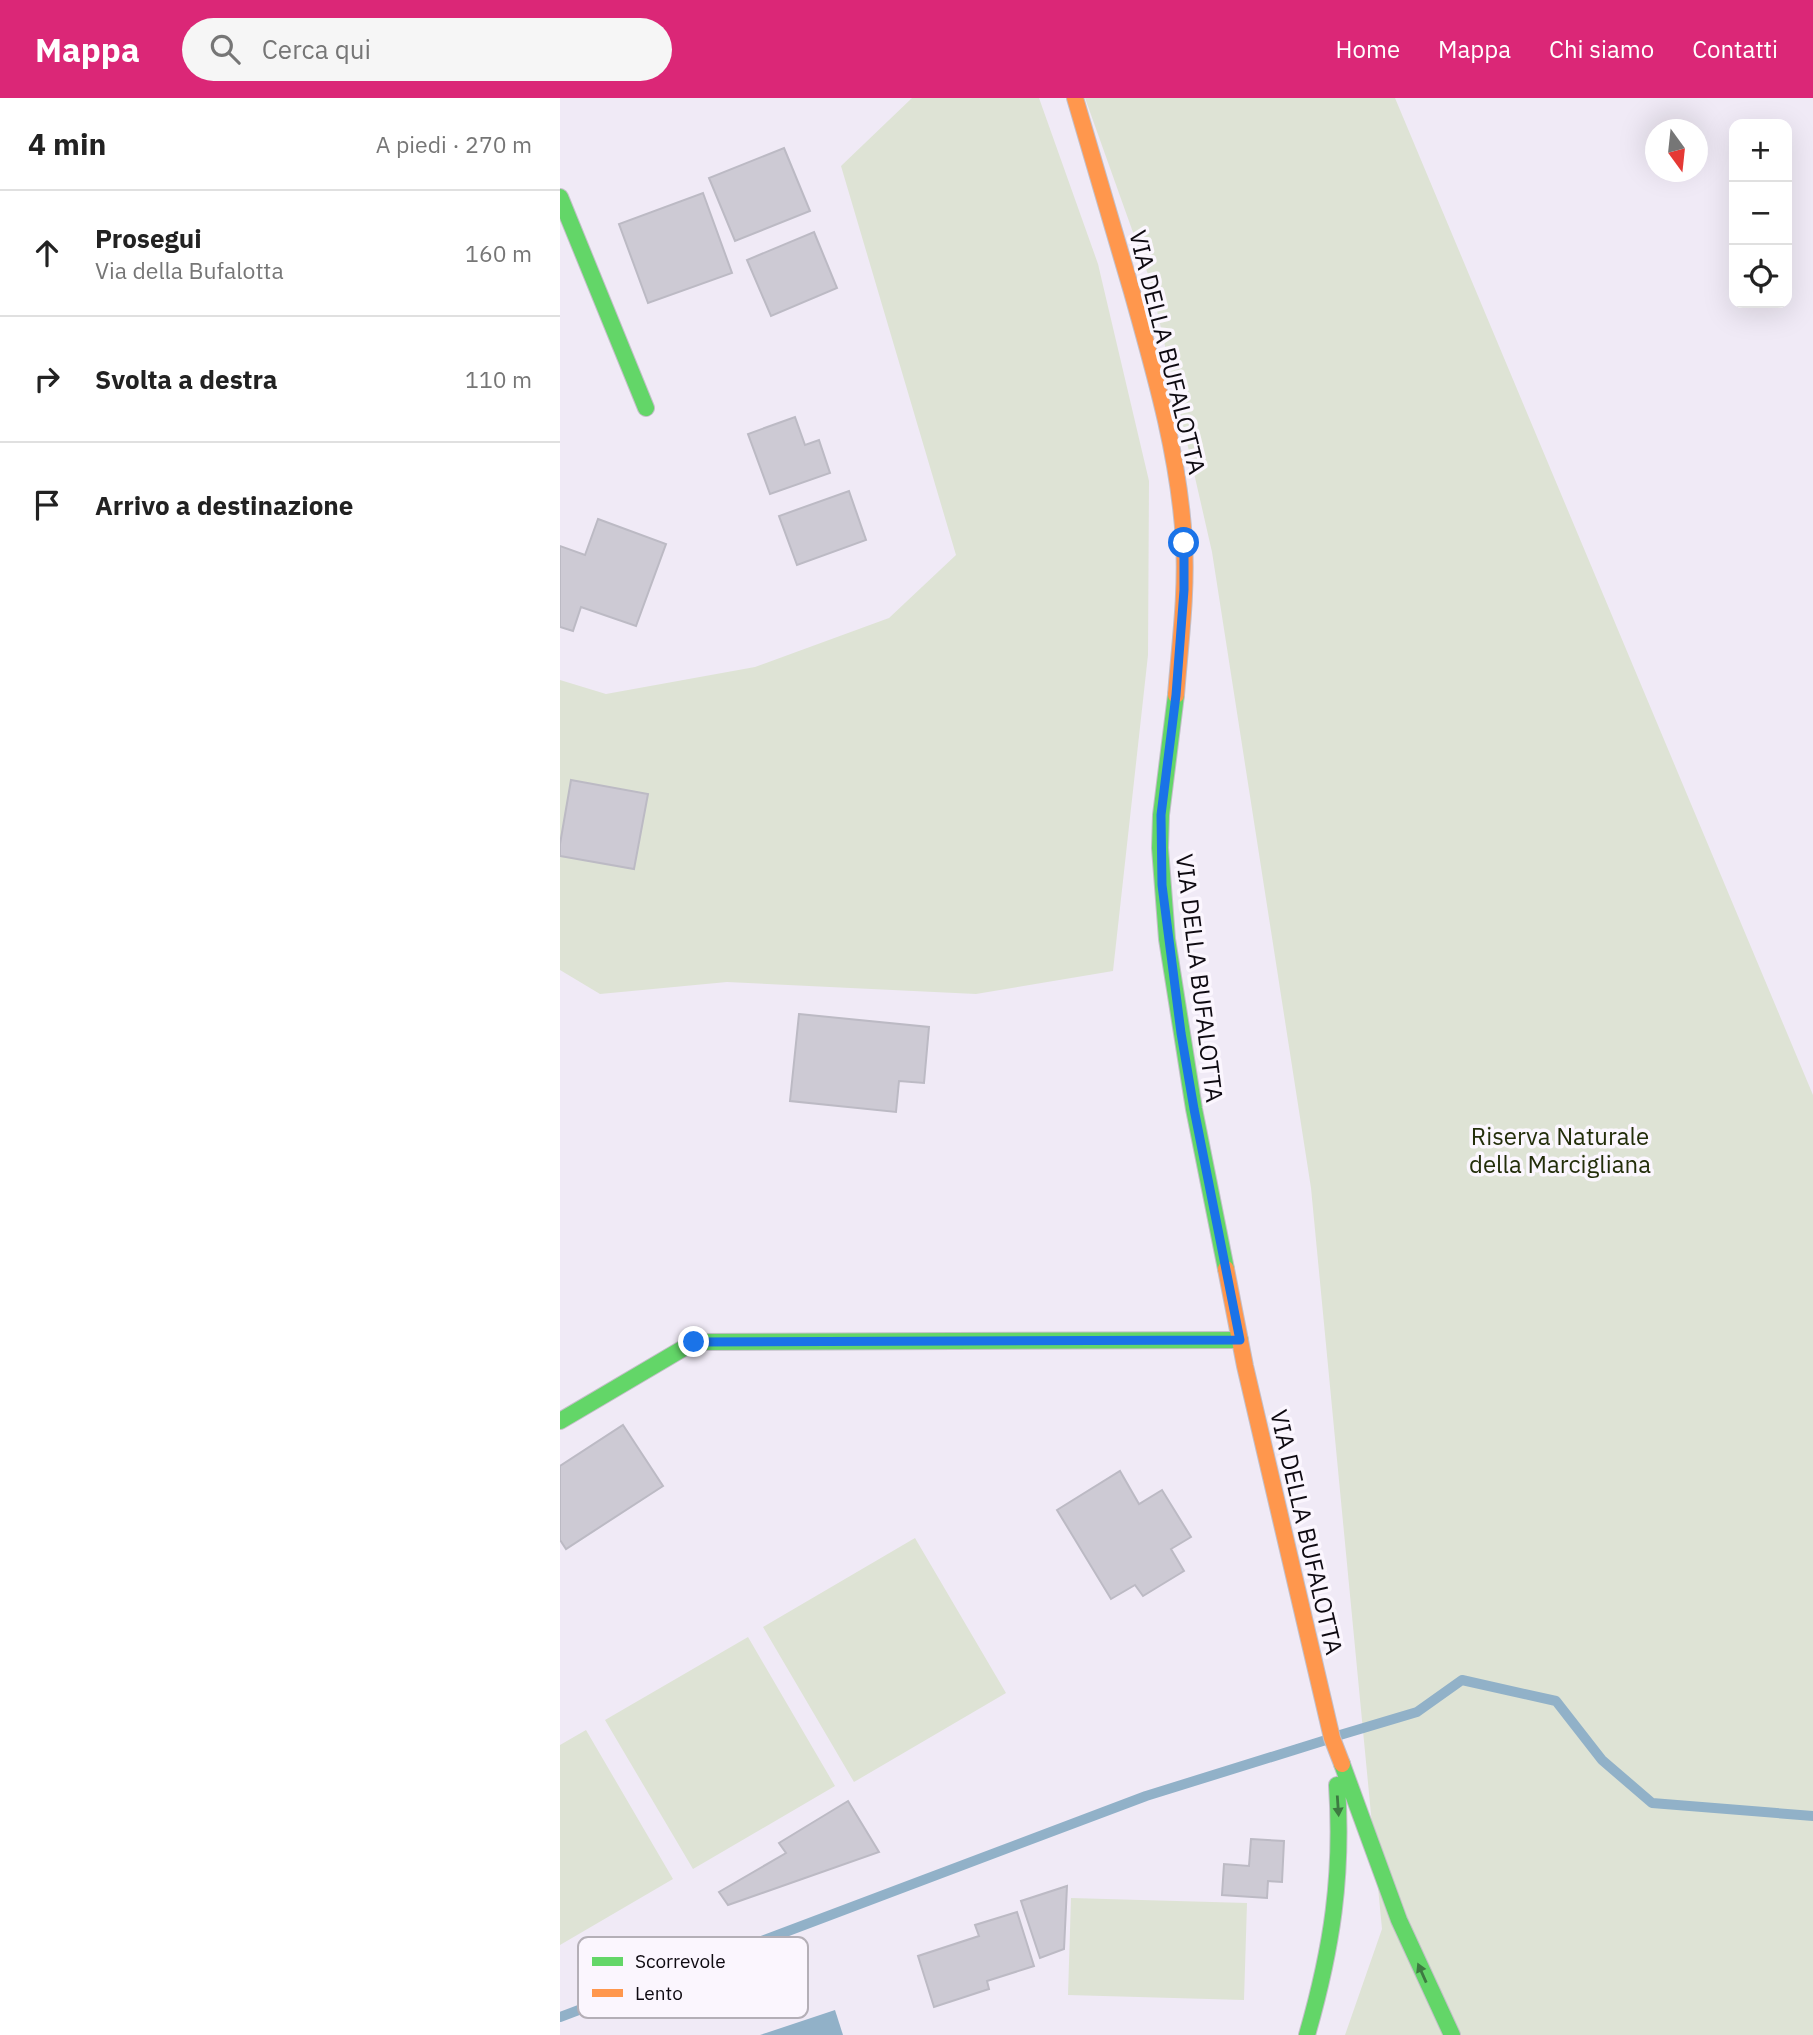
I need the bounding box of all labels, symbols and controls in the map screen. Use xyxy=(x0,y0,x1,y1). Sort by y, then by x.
search box xyxy=(182,18,672,81)
text: Mappa xyxy=(35,28,140,71)
icon: search xyxy=(206,30,244,68)
text: Cerca qui xyxy=(262,32,371,66)
text: Home xyxy=(1336,33,1400,65)
text: Mappa xyxy=(1438,33,1511,65)
text: Chi siamo xyxy=(1549,33,1654,65)
text: Contatti xyxy=(1692,33,1778,65)
north arrow xyxy=(1645,119,1708,182)
map controls xyxy=(1729,119,1792,308)
button: + xyxy=(1729,119,1792,182)
text: 4 min xyxy=(28,124,106,163)
text: A piedi · 270 m xyxy=(376,129,532,159)
button: − xyxy=(1729,182,1792,245)
text: Prosegui xyxy=(95,221,202,255)
street label: VIA DELLA BUFALOTTA xyxy=(1122,227,1214,477)
icon: ahead xyxy=(28,234,66,272)
text: 160 m xyxy=(465,238,532,268)
button: locate xyxy=(1729,245,1792,308)
text: Via della Bufalotta xyxy=(95,255,284,285)
icon: right xyxy=(28,360,66,398)
text: Svolta a destra xyxy=(95,362,277,396)
text: 110 m xyxy=(465,364,532,394)
icon: arrive xyxy=(28,486,66,524)
text: Arrivo a destinazione xyxy=(95,488,353,522)
route start xyxy=(1168,527,1199,558)
street label: VIA DELLA BUFALOTTA xyxy=(1169,852,1231,1104)
park label: Riserva Naturale della Marcigliana xyxy=(1469,1120,1651,1180)
route end xyxy=(678,1326,709,1357)
street label: VIA DELLA BUFALOTTA xyxy=(1263,1406,1351,1658)
one-way arrow xyxy=(1333,1795,1344,1817)
legend xyxy=(578,1937,808,2018)
text: Scorrevole xyxy=(635,1949,726,1973)
one-way arrow xyxy=(1417,1963,1428,1984)
text: Lento xyxy=(635,1981,683,2005)

